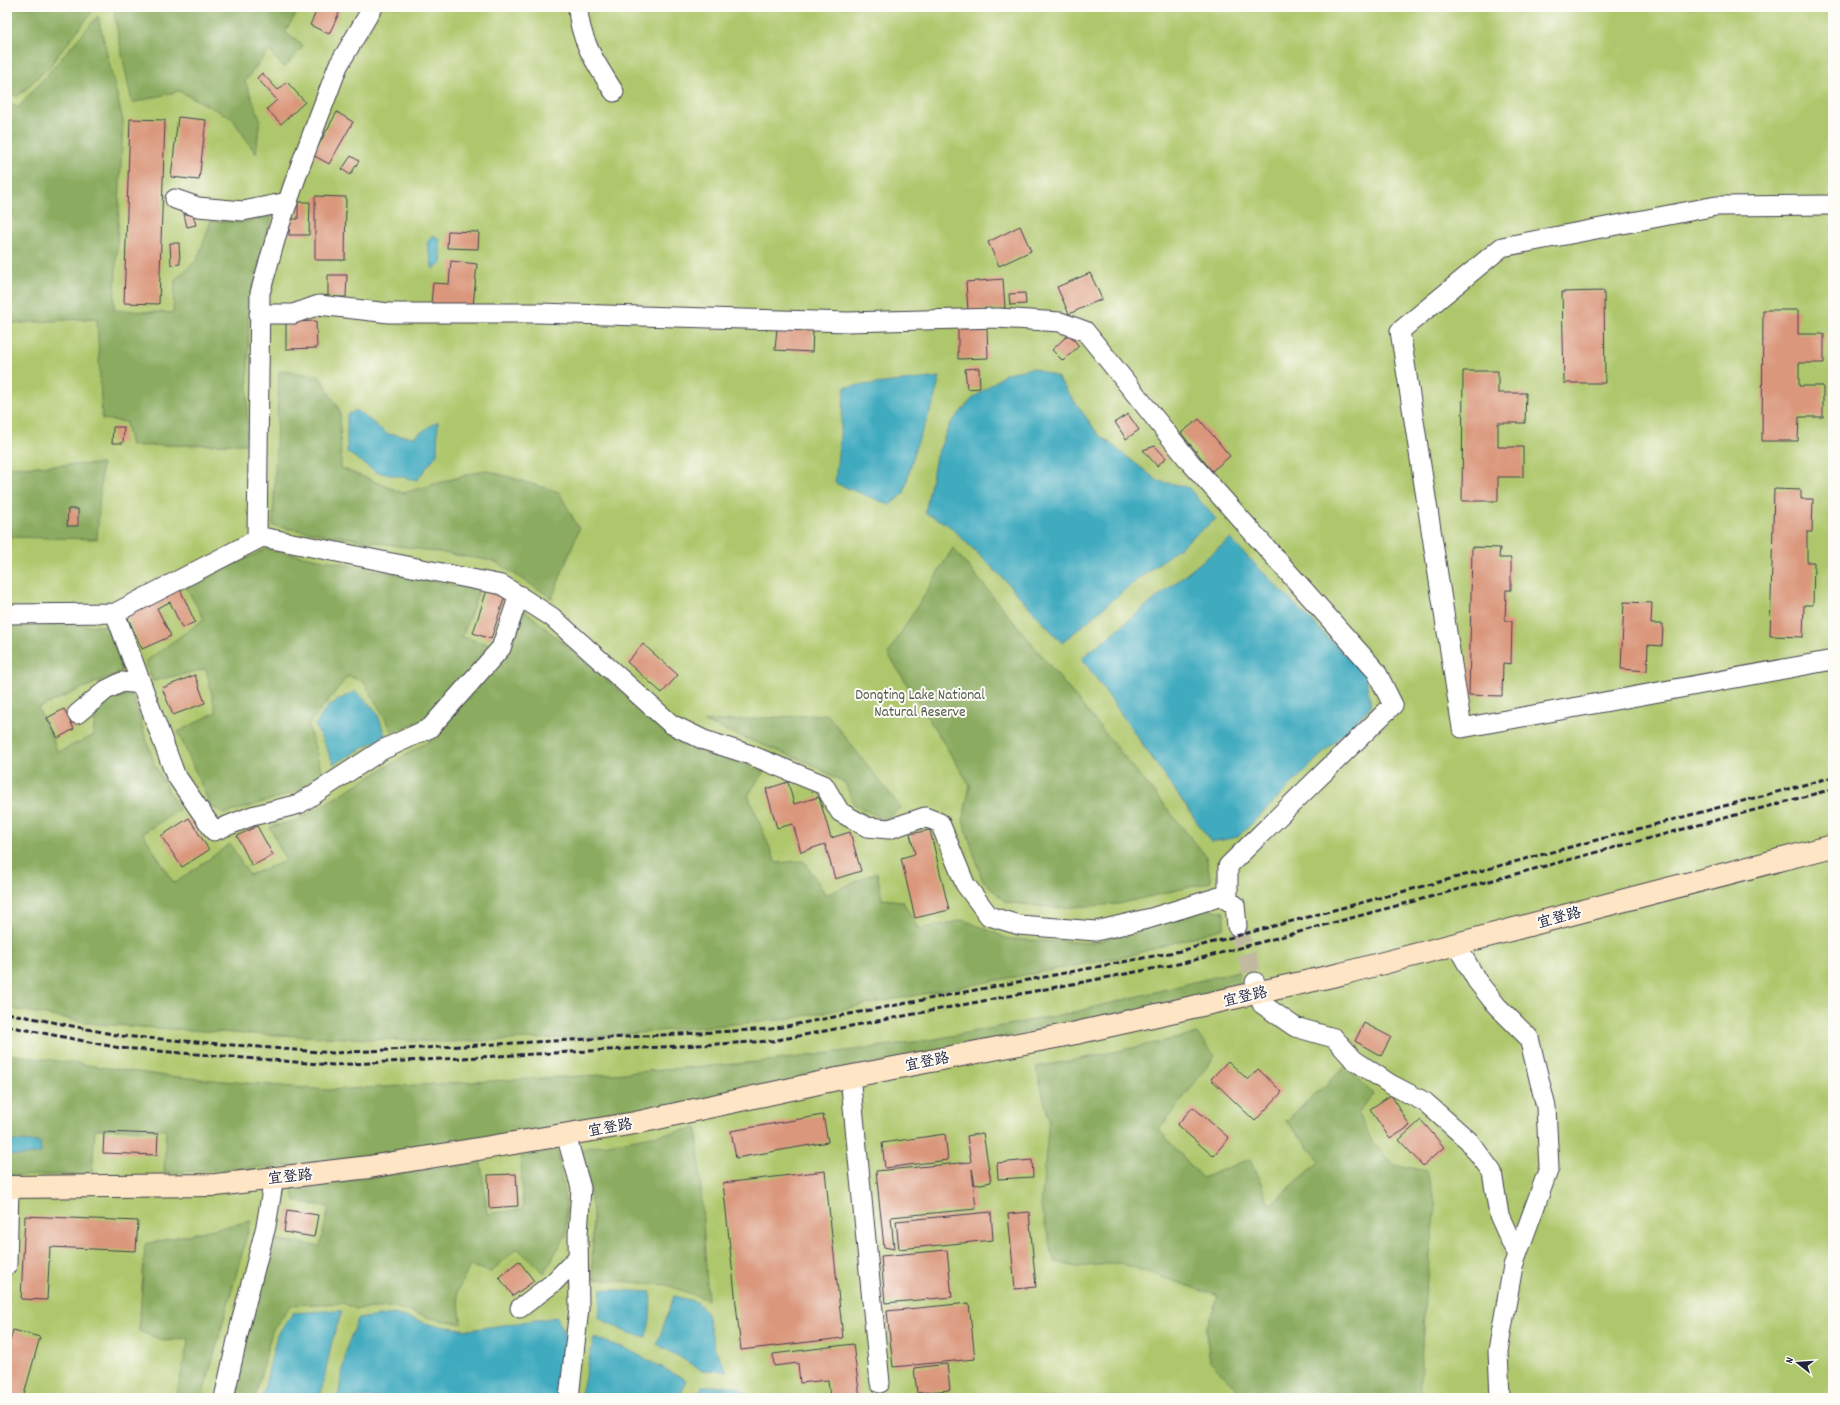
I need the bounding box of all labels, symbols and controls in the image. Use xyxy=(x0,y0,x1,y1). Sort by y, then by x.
park label: Dongting Lake National Natural Reserve xyxy=(855,685,985,724)
street label: 宜登路 xyxy=(1535,902,1584,935)
street label: 宜登路 xyxy=(1221,982,1270,1014)
street label: 宜登路 xyxy=(903,1048,952,1078)
street label: 宜登路 xyxy=(586,1114,634,1144)
street label: 宜登路 xyxy=(267,1165,314,1191)
north arrow xyxy=(1778,1343,1818,1383)
text: N xyxy=(1782,1355,1799,1366)

